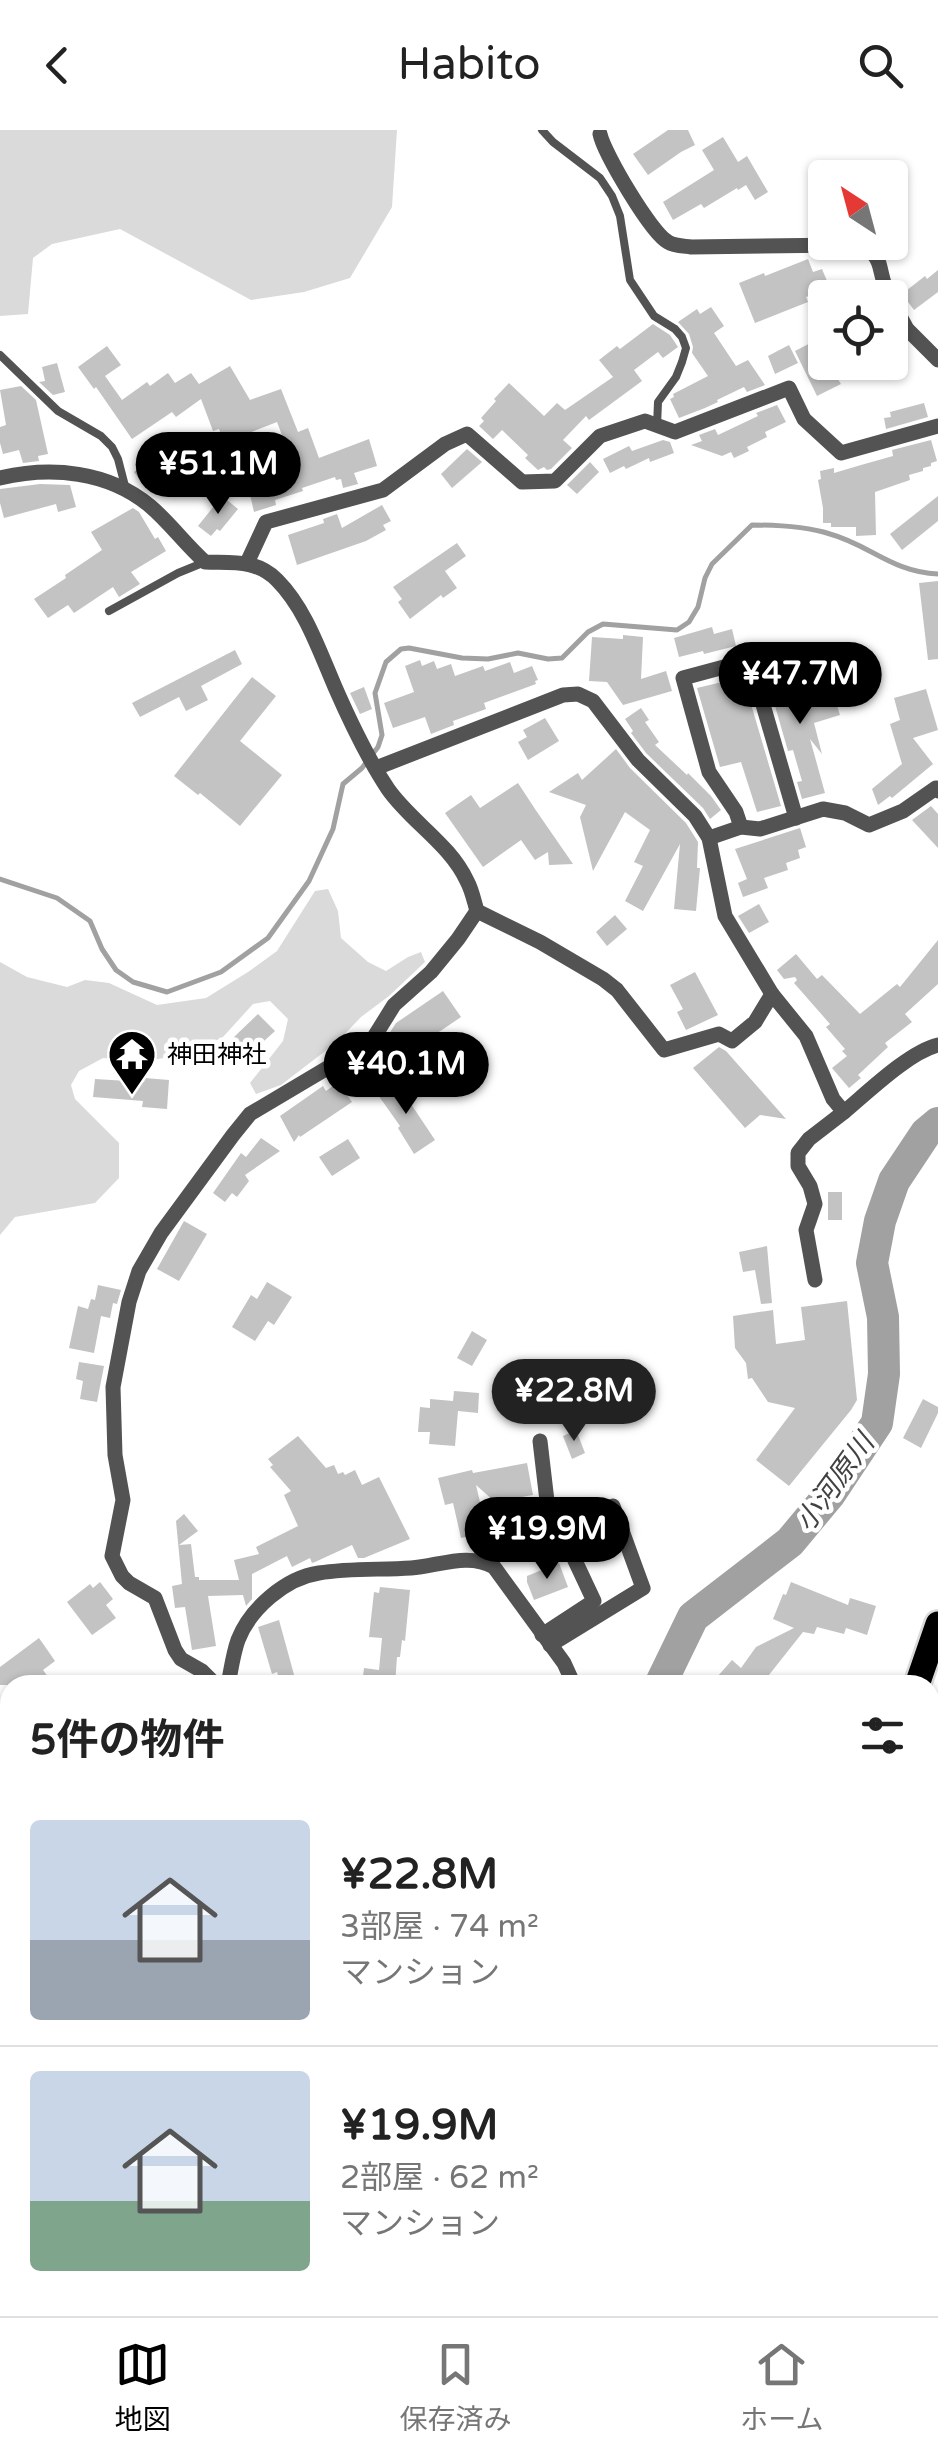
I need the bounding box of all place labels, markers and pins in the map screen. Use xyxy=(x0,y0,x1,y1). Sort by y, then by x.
pin: ¥51.1M xyxy=(137,432,299,517)
pin: ¥47.7M xyxy=(719,642,881,727)
temple icon: 神田神社 xyxy=(106,1028,158,1096)
pin: ¥40.1M xyxy=(325,1032,487,1117)
place label: 神田神社 xyxy=(167,1040,267,1070)
pin: ¥22.8M xyxy=(493,1359,655,1444)
pin: ¥19.9M xyxy=(466,1497,628,1582)

